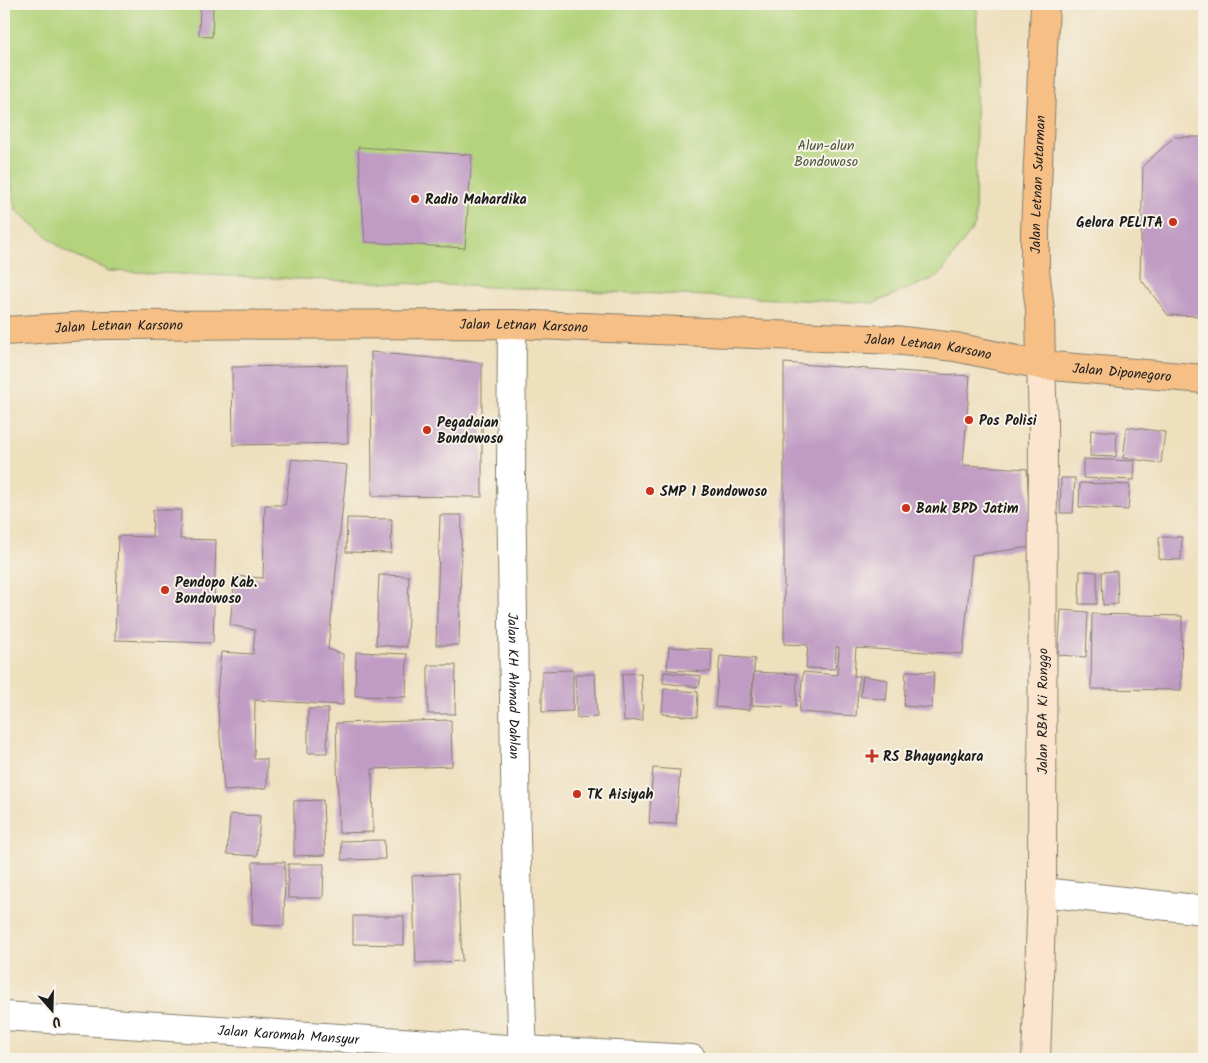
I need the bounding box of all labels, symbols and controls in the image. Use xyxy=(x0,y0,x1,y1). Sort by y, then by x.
street label: Jalan Letnan Sutarman xyxy=(1025,115,1052,254)
park label: Alun-alun Bondowoso xyxy=(794,135,858,173)
place label: Radio Mahardika xyxy=(425,189,527,211)
marker: Radio Mahardika xyxy=(409,193,421,205)
place label: Gelora PELITA xyxy=(1076,212,1163,234)
marker: Gelora PELITA xyxy=(1167,216,1179,228)
street label: Jalan Letnan Karsono xyxy=(460,314,588,339)
street label: Jalan Letnan Karsono xyxy=(54,315,183,340)
street label: Jalan Letnan Karsono xyxy=(864,329,994,366)
street label: Jalan Diponegoro xyxy=(1071,358,1172,388)
place label: Pos Polisi xyxy=(979,410,1037,432)
place label: Pegadaian Bondowoso xyxy=(437,412,504,450)
marker: Pos Polisi xyxy=(963,414,975,426)
marker: Pegadaian Bondowoso xyxy=(421,424,433,436)
place label: SMP 1 Bondowoso xyxy=(660,481,768,503)
marker: SMP 1 Bondowoso xyxy=(644,485,656,497)
place label: Bank BPD Jatim xyxy=(916,498,1019,520)
marker: Bank BPD Jatim xyxy=(900,502,912,514)
place label: Pendopo Kab. Bondowoso xyxy=(175,572,257,610)
marker: Pendopo Kab. Bondowoso xyxy=(159,584,171,596)
street label: Jalan KH Ahmad Dahlan xyxy=(501,613,525,759)
street label: Jalan RBA Ki Ronggo xyxy=(1032,648,1055,774)
place label: RS Bhayangkara xyxy=(883,746,983,768)
marker: RS Bhayangkara xyxy=(865,749,879,763)
place label: TK Aisiyah xyxy=(587,784,653,806)
marker: TK Aisiyah xyxy=(571,788,583,800)
north arrow xyxy=(28,986,78,1036)
text: U xyxy=(48,1010,64,1033)
street label: Jalan Karomah Mansyur xyxy=(217,1020,361,1051)

